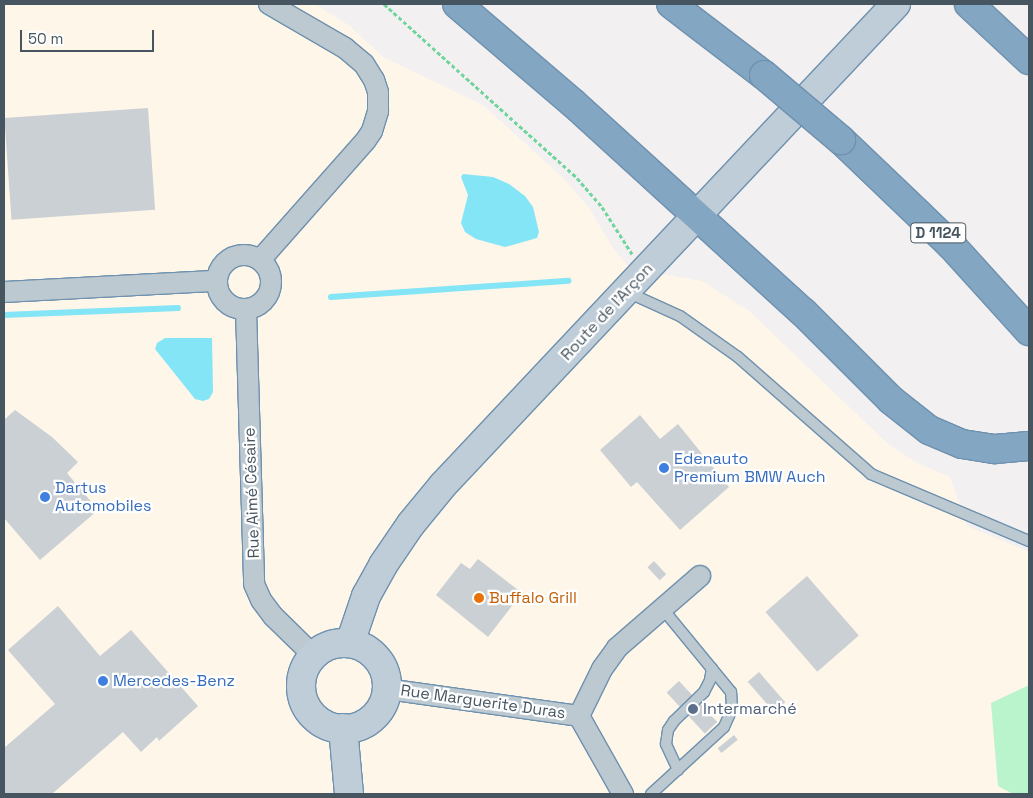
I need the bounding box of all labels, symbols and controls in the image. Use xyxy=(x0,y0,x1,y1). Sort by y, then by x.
scale bar xyxy=(22,20,156,52)
text: 50 m xyxy=(28,29,63,48)
road number: D 1124 xyxy=(909,220,967,246)
street label: Route de l’Arçon xyxy=(557,259,657,365)
street label: Rue Aimé Césaire xyxy=(240,427,264,559)
place label: Edenauto Premium BMW Auch xyxy=(674,449,826,487)
marker: Edenauto Premium BMW Auch xyxy=(658,462,670,474)
place label: Dartus Automobiles xyxy=(55,478,152,516)
marker: Dartus Automobiles xyxy=(39,491,51,503)
place label: Buffalo Grill xyxy=(489,588,577,608)
marker: Buffalo Grill xyxy=(473,592,485,604)
place label: Mercedes-Benz xyxy=(113,671,235,691)
marker: Mercedes-Benz xyxy=(97,675,109,687)
street label: Rue Marguerite Duras xyxy=(399,681,567,723)
place label: Intermarché xyxy=(703,699,797,719)
marker: Intermarché xyxy=(687,703,699,715)

